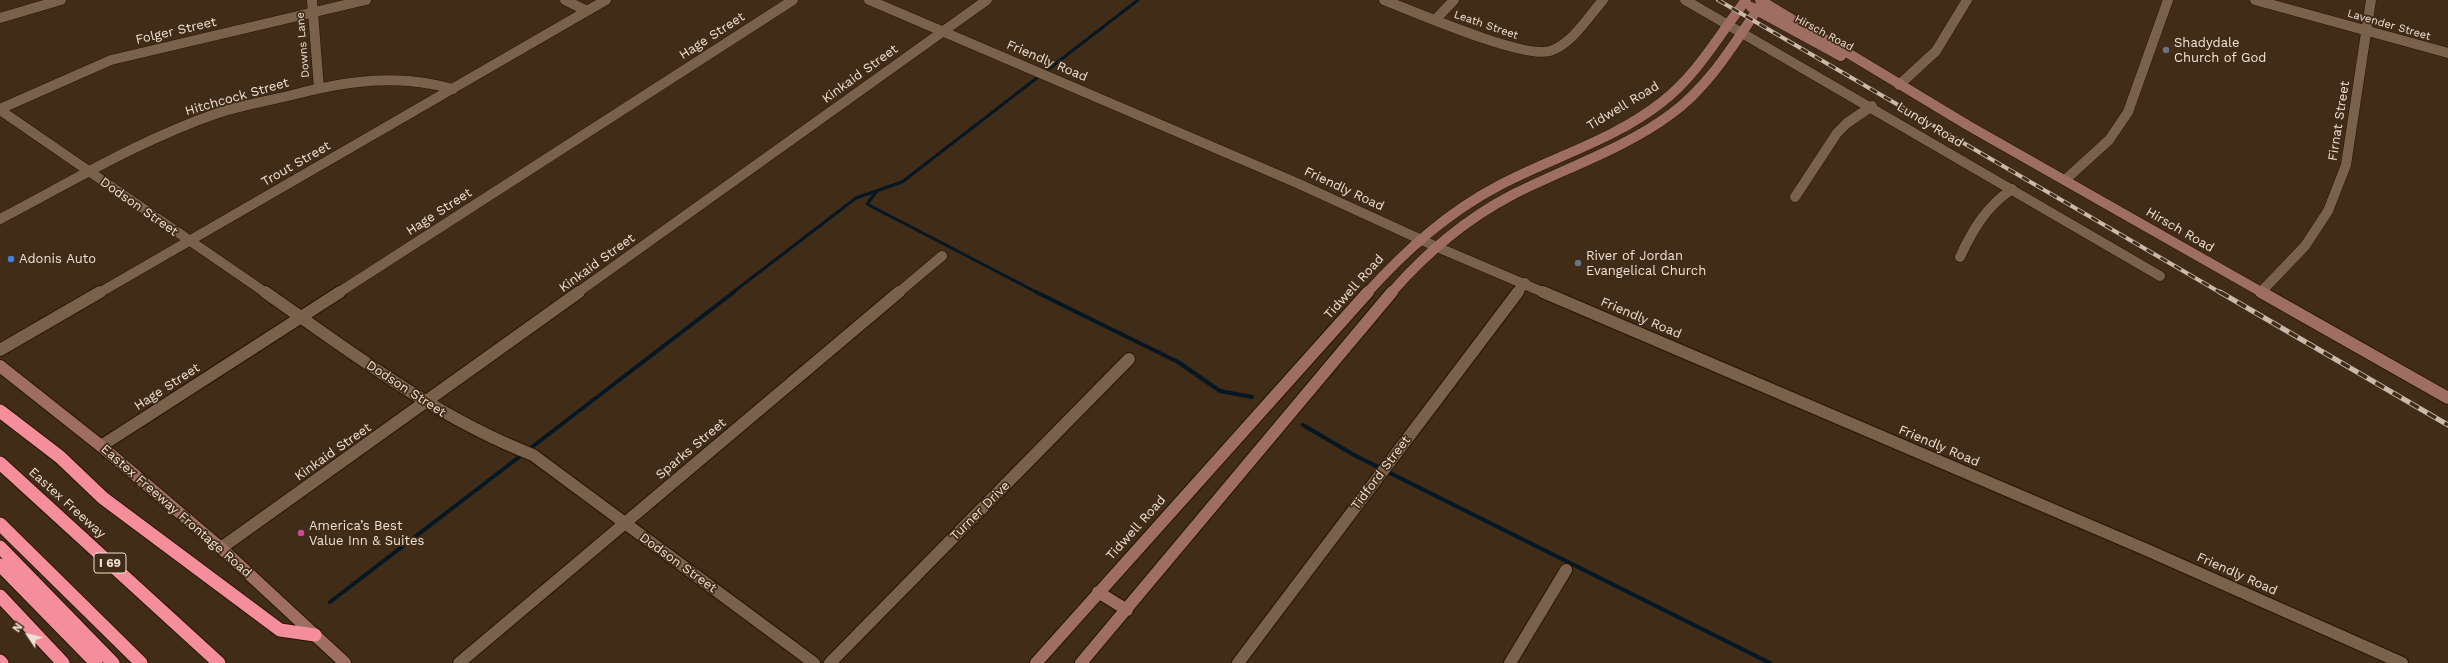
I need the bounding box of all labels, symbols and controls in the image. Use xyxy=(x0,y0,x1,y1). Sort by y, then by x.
street label: Lavender Street xyxy=(2346,7,2432,43)
street label: Leath Street xyxy=(1452,8,1520,42)
street label: Hage Street xyxy=(676,9,748,63)
street label: Downs Lane xyxy=(294,12,312,78)
street label: Hirsch Road xyxy=(1792,12,1856,54)
street label: Folger Street xyxy=(134,14,218,48)
place label: Shadydale Church of God xyxy=(2174,35,2266,66)
street label: Friendly Road xyxy=(1004,37,1090,85)
street label: Kinkaid Street xyxy=(819,41,901,107)
marker: Shadydale Church of God xyxy=(2161,45,2171,55)
street label: Hitchcock Street xyxy=(183,75,291,119)
street label: Tidwell Road xyxy=(1584,78,1662,134)
street label: Firnat Street xyxy=(2325,80,2353,162)
street label: Lundy Road xyxy=(1894,99,1966,151)
street label: Trout Street xyxy=(259,138,333,190)
street label: Friendly Road xyxy=(1302,164,1386,214)
street label: Dodson Street xyxy=(97,174,181,240)
street label: Hage Street xyxy=(403,185,475,239)
street label: Hirsch Road xyxy=(2143,204,2217,256)
street label: Kinkaid Street xyxy=(556,230,638,296)
place label: River of Jordan Evangelical Church xyxy=(1586,248,1706,279)
place label: Adonis Auto xyxy=(19,251,96,267)
street label: Tidwell Road xyxy=(1321,251,1387,323)
marker: Adonis Auto xyxy=(6,254,16,264)
marker: River of Jordan Evangelical Church xyxy=(1573,258,1583,268)
street label: Friendly Road xyxy=(1598,294,1684,342)
street label: Dodson Street xyxy=(363,358,449,420)
street label: Hage Street xyxy=(131,360,203,414)
street label: Sparks Street xyxy=(653,415,729,483)
street label: Kinkaid Street xyxy=(292,420,374,484)
street label: Friendly Road xyxy=(1896,422,1982,470)
street label: Tidford Street xyxy=(1348,433,1414,513)
street label: Eastex Freeway Frontage Road xyxy=(98,441,254,581)
street label: Eastex Freeway xyxy=(25,464,109,542)
street label: Turner Drive xyxy=(947,478,1013,544)
street label: Tidwell Road xyxy=(1103,492,1169,564)
place label: America’s Best Value Inn & Suites xyxy=(309,518,424,549)
marker: America’s Best Value Inn & Suites xyxy=(296,528,306,538)
street label: Dodson Street xyxy=(636,530,720,596)
street label: Friendly Road xyxy=(2194,549,2280,599)
road number: I 69 xyxy=(94,553,126,573)
north arrow xyxy=(8,615,48,655)
text: N xyxy=(10,621,25,635)

